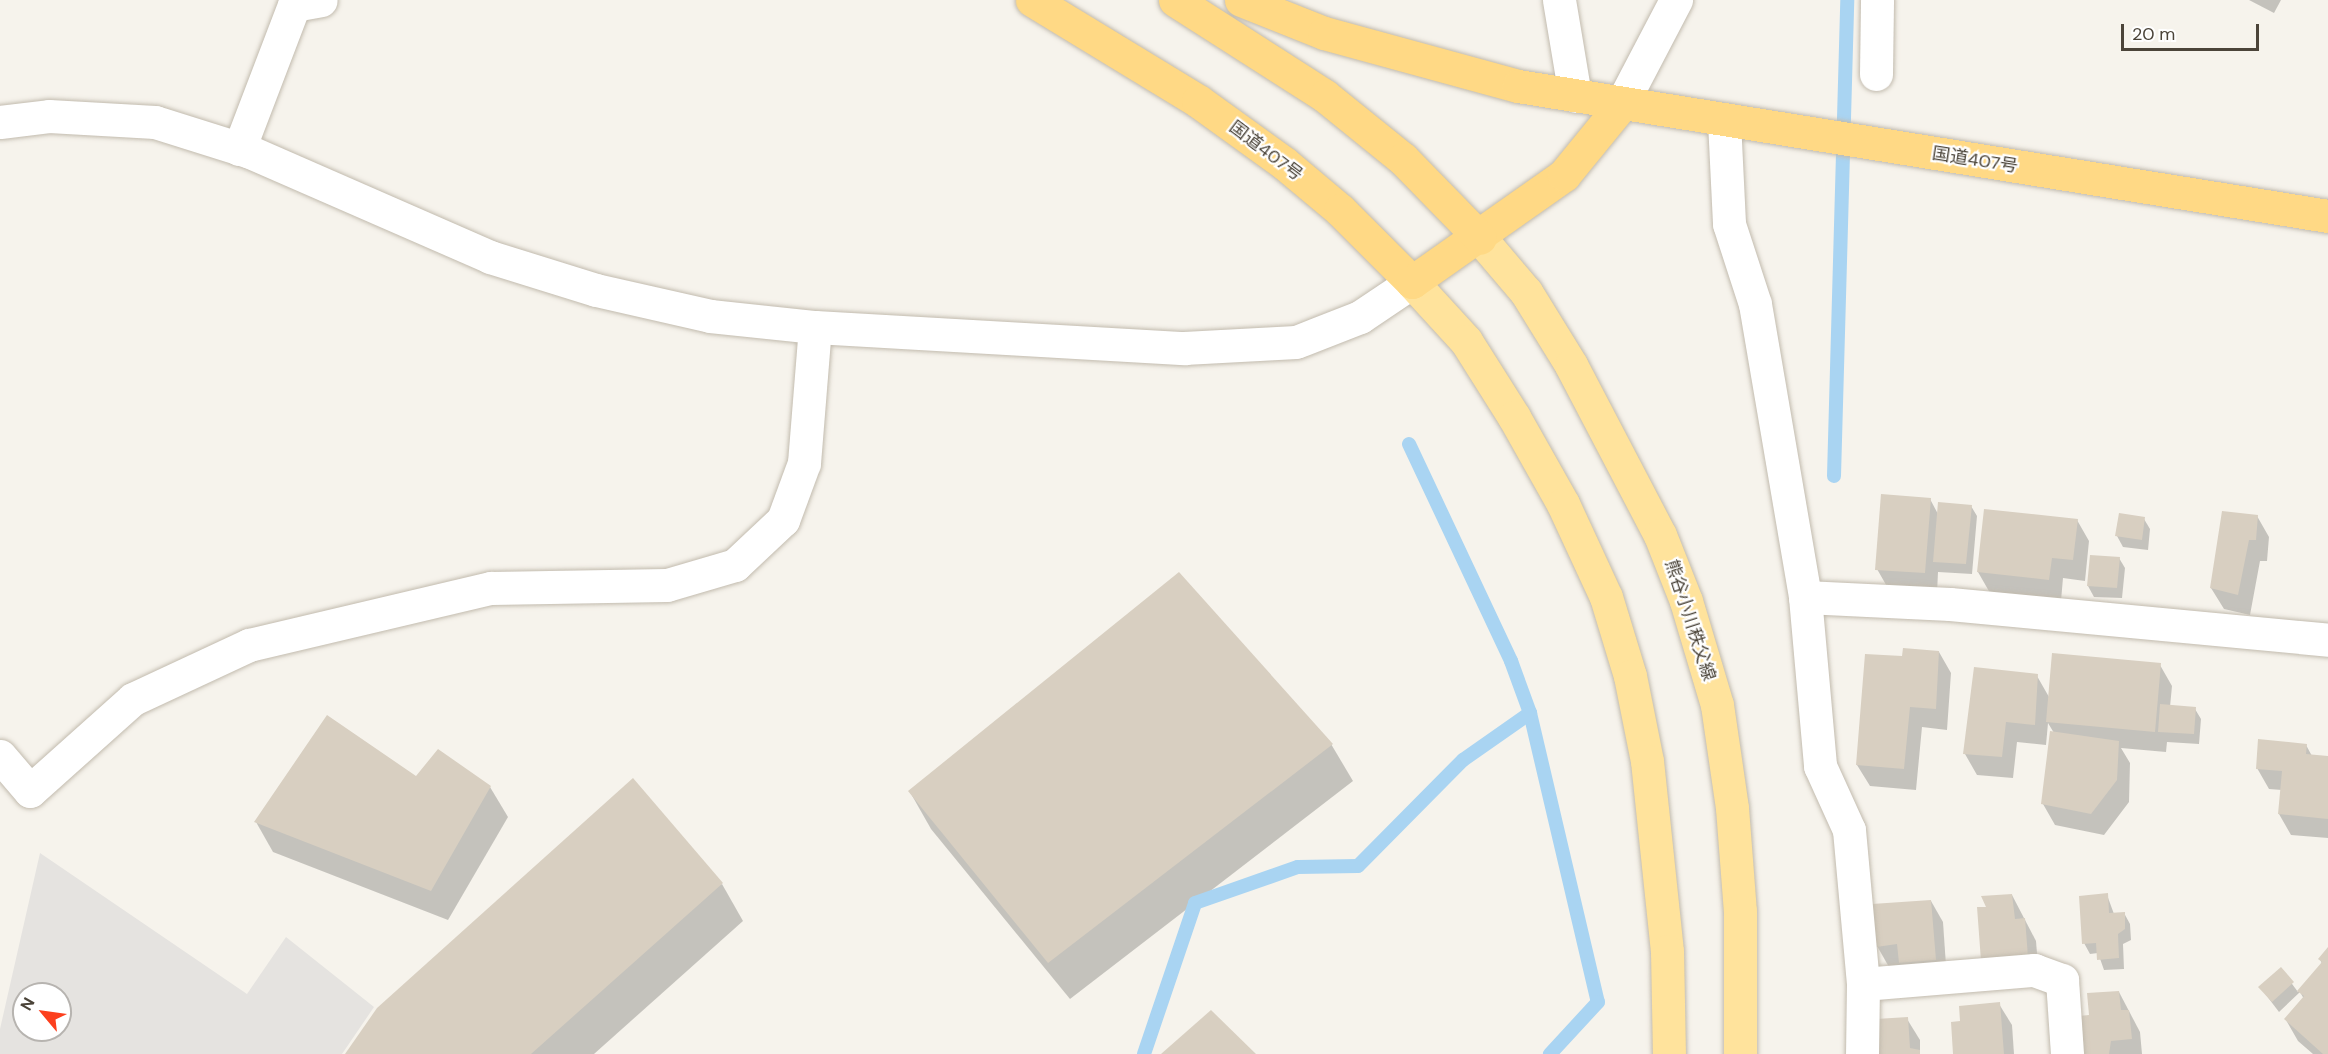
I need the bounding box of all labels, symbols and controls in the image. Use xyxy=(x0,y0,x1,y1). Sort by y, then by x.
scale bar xyxy=(2124,12,2262,50)
text: 20 m xyxy=(2132,22,2175,46)
street label: 国道407号 xyxy=(1225,116,1307,186)
street label: 国道407号 xyxy=(1931,143,2019,177)
street label: 熊谷小川秩父線 xyxy=(1660,557,1720,683)
north arrow xyxy=(12,982,72,1042)
text: N xyxy=(16,994,40,1014)

